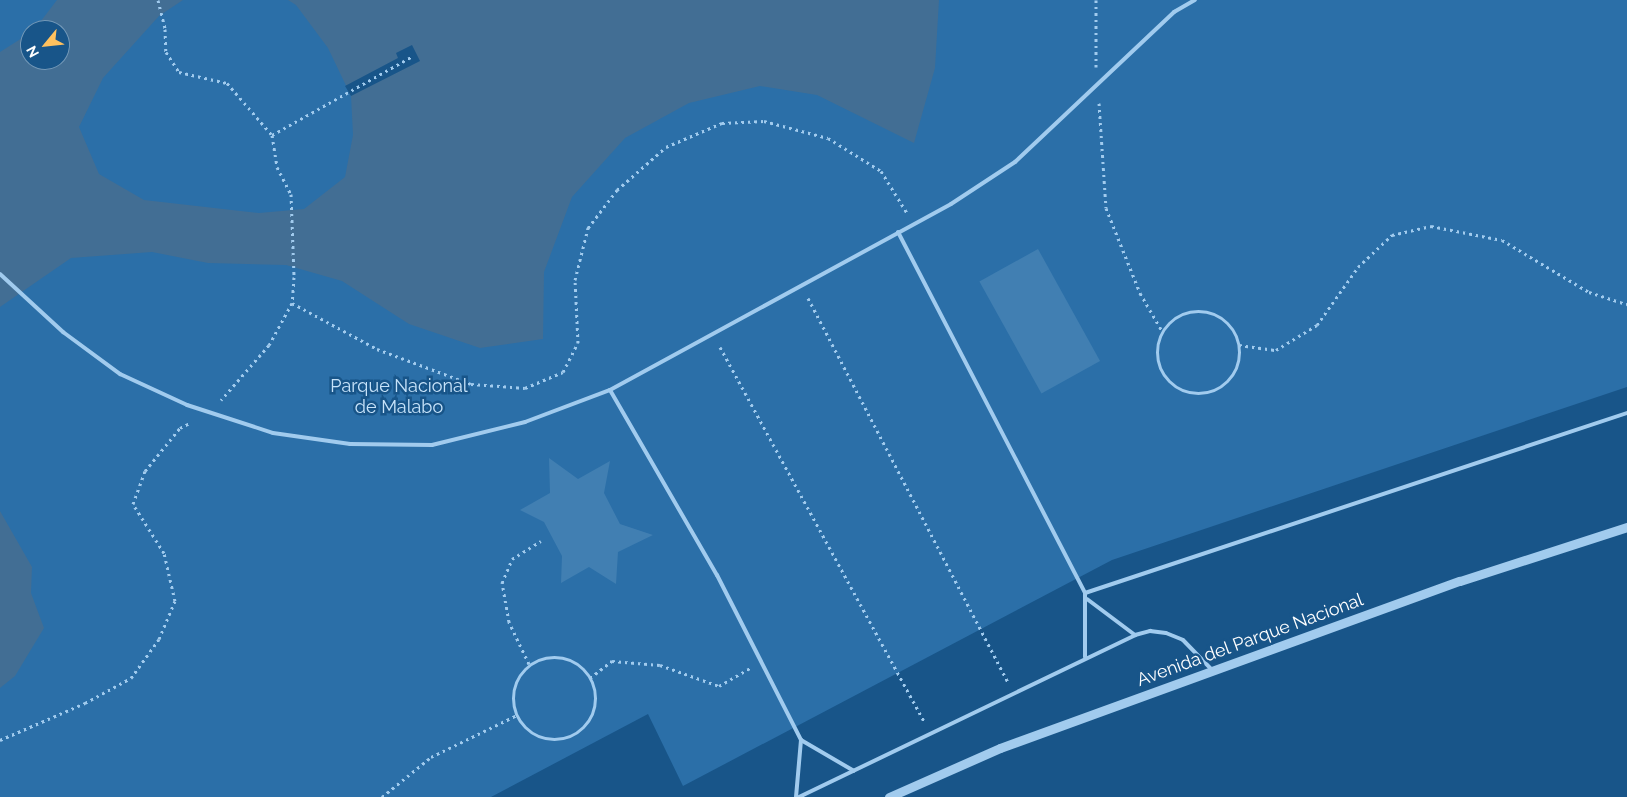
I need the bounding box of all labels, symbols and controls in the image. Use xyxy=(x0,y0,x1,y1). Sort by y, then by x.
north arrow xyxy=(20,20,70,70)
text: N xyxy=(23,43,42,60)
park label: Parque Nacional de Malabo xyxy=(330,376,468,418)
street label: Avenida del Parque Nacional xyxy=(1134,589,1366,691)

